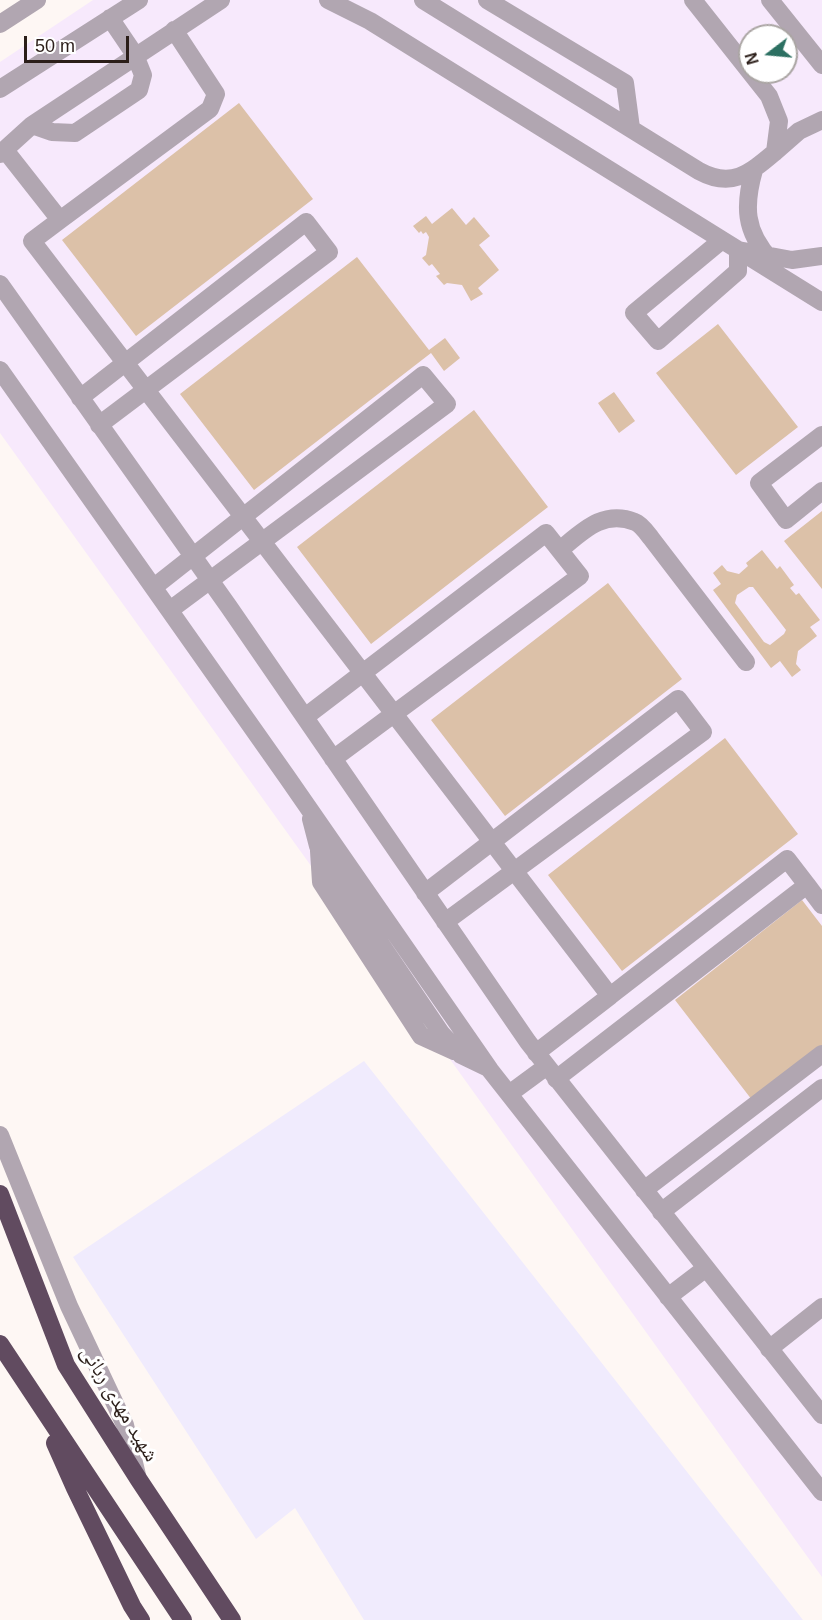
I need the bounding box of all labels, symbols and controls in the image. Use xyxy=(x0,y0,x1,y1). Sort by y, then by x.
scale bar xyxy=(27,24,132,62)
north arrow xyxy=(738,24,798,84)
text: 50 m xyxy=(35,36,75,56)
text: N xyxy=(742,51,762,66)
street label: شهید مهدی ربانی xyxy=(74,1341,164,1467)

